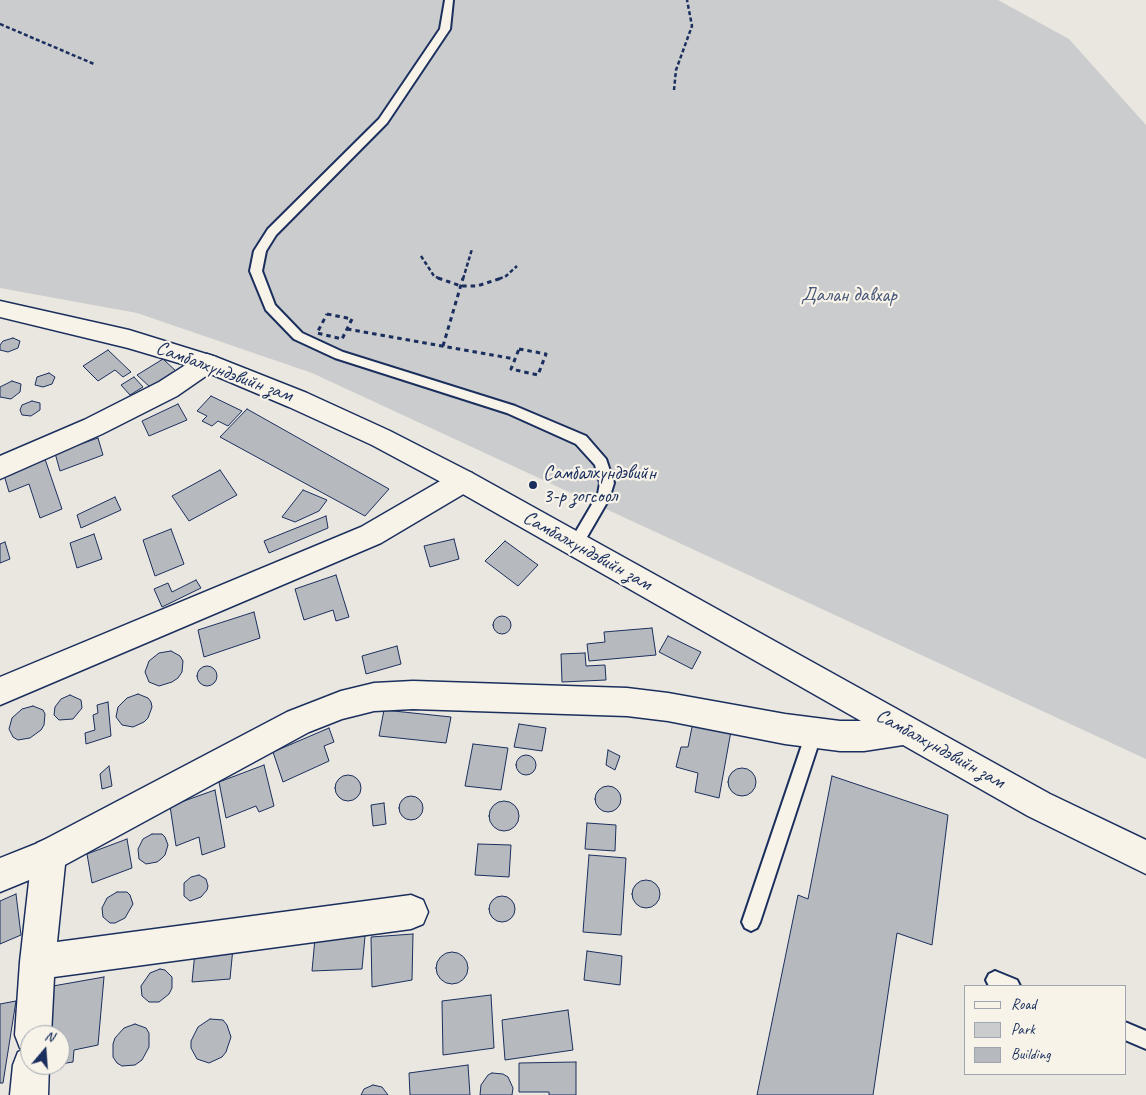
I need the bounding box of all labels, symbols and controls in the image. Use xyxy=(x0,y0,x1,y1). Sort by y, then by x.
park label: Далан давхар xyxy=(801,284,897,308)
street label: Самбалхүндэвийн зам xyxy=(152,336,296,408)
place label: Самбалхүндэвийн 3-р зогсоол xyxy=(543,462,656,509)
marker: Самбалхүндэвийн 3-р зогсоол xyxy=(527,479,539,491)
street label: Самбалхүндэвийн зам xyxy=(518,506,656,596)
street label: Самбалхүндэвийн зам xyxy=(871,704,1009,794)
legend xyxy=(964,985,1126,1075)
text: Road xyxy=(1011,995,1036,1014)
text: Park xyxy=(1011,1020,1035,1039)
north arrow xyxy=(20,1025,70,1075)
text: N xyxy=(43,1027,56,1046)
text: Building xyxy=(1011,1045,1050,1064)

